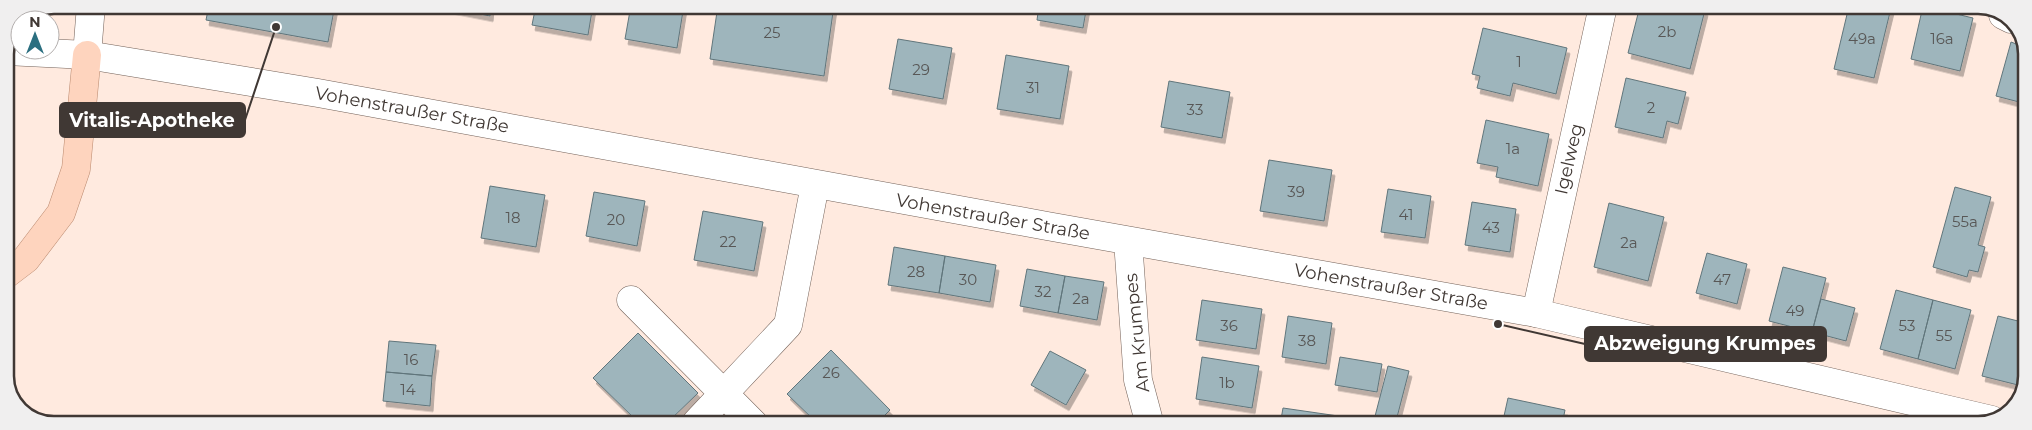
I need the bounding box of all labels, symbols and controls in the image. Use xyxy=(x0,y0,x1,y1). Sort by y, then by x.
north arrow xyxy=(10,10,60,60)
text: N xyxy=(29,13,41,31)
house number: 2b xyxy=(1658,22,1676,41)
house number: 25 xyxy=(763,23,781,42)
house number: 49a xyxy=(1848,29,1876,48)
house number: 16a xyxy=(1930,29,1954,48)
house number: 1 xyxy=(1516,52,1522,71)
house number: 29 xyxy=(912,60,930,79)
house number: 31 xyxy=(1026,78,1040,97)
street label: Vohenstraußer Straße xyxy=(313,82,511,138)
house number: 2 xyxy=(1647,98,1655,117)
house number: 33 xyxy=(1187,100,1203,119)
callout: Vitalis-Apotheke xyxy=(60,103,245,137)
text: Vitalis-Apotheke xyxy=(68,109,235,132)
street label: Igelweg xyxy=(1550,121,1588,197)
house number: 1a xyxy=(1506,139,1520,158)
house number: 39 xyxy=(1287,182,1305,201)
street label: Vohenstraußer Straße xyxy=(894,189,1092,245)
house number: 41 xyxy=(1399,205,1413,224)
house number: 18 xyxy=(506,208,521,227)
house number: 20 xyxy=(607,210,625,229)
house number: 55a xyxy=(1952,212,1978,231)
house number: 43 xyxy=(1482,218,1500,237)
house number: 22 xyxy=(719,232,737,251)
house number: 2a xyxy=(1620,233,1638,252)
street label: Vohenstraußer Straße xyxy=(1292,259,1490,315)
house number: 28 xyxy=(907,262,925,281)
house number: 30 xyxy=(959,270,977,289)
house number: 47 xyxy=(1713,270,1731,289)
street label: Am Krumpes xyxy=(1120,272,1154,394)
house number: 32 xyxy=(1035,282,1051,301)
house number: 2a xyxy=(1072,289,1090,308)
house number: 49 xyxy=(1786,301,1804,320)
house number: 36 xyxy=(1220,316,1238,335)
house number: 53 xyxy=(1899,316,1915,335)
house number: 55 xyxy=(1936,326,1952,345)
callout: Abzweigung Krumpes xyxy=(1585,327,1826,361)
house number: 38 xyxy=(1298,331,1316,350)
text: Abzweigung Krumpes xyxy=(1593,332,1816,355)
house number: 16 xyxy=(404,350,418,369)
house number: 26 xyxy=(822,363,840,382)
house number: 1b xyxy=(1219,373,1235,392)
house number: 14 xyxy=(400,380,416,399)

